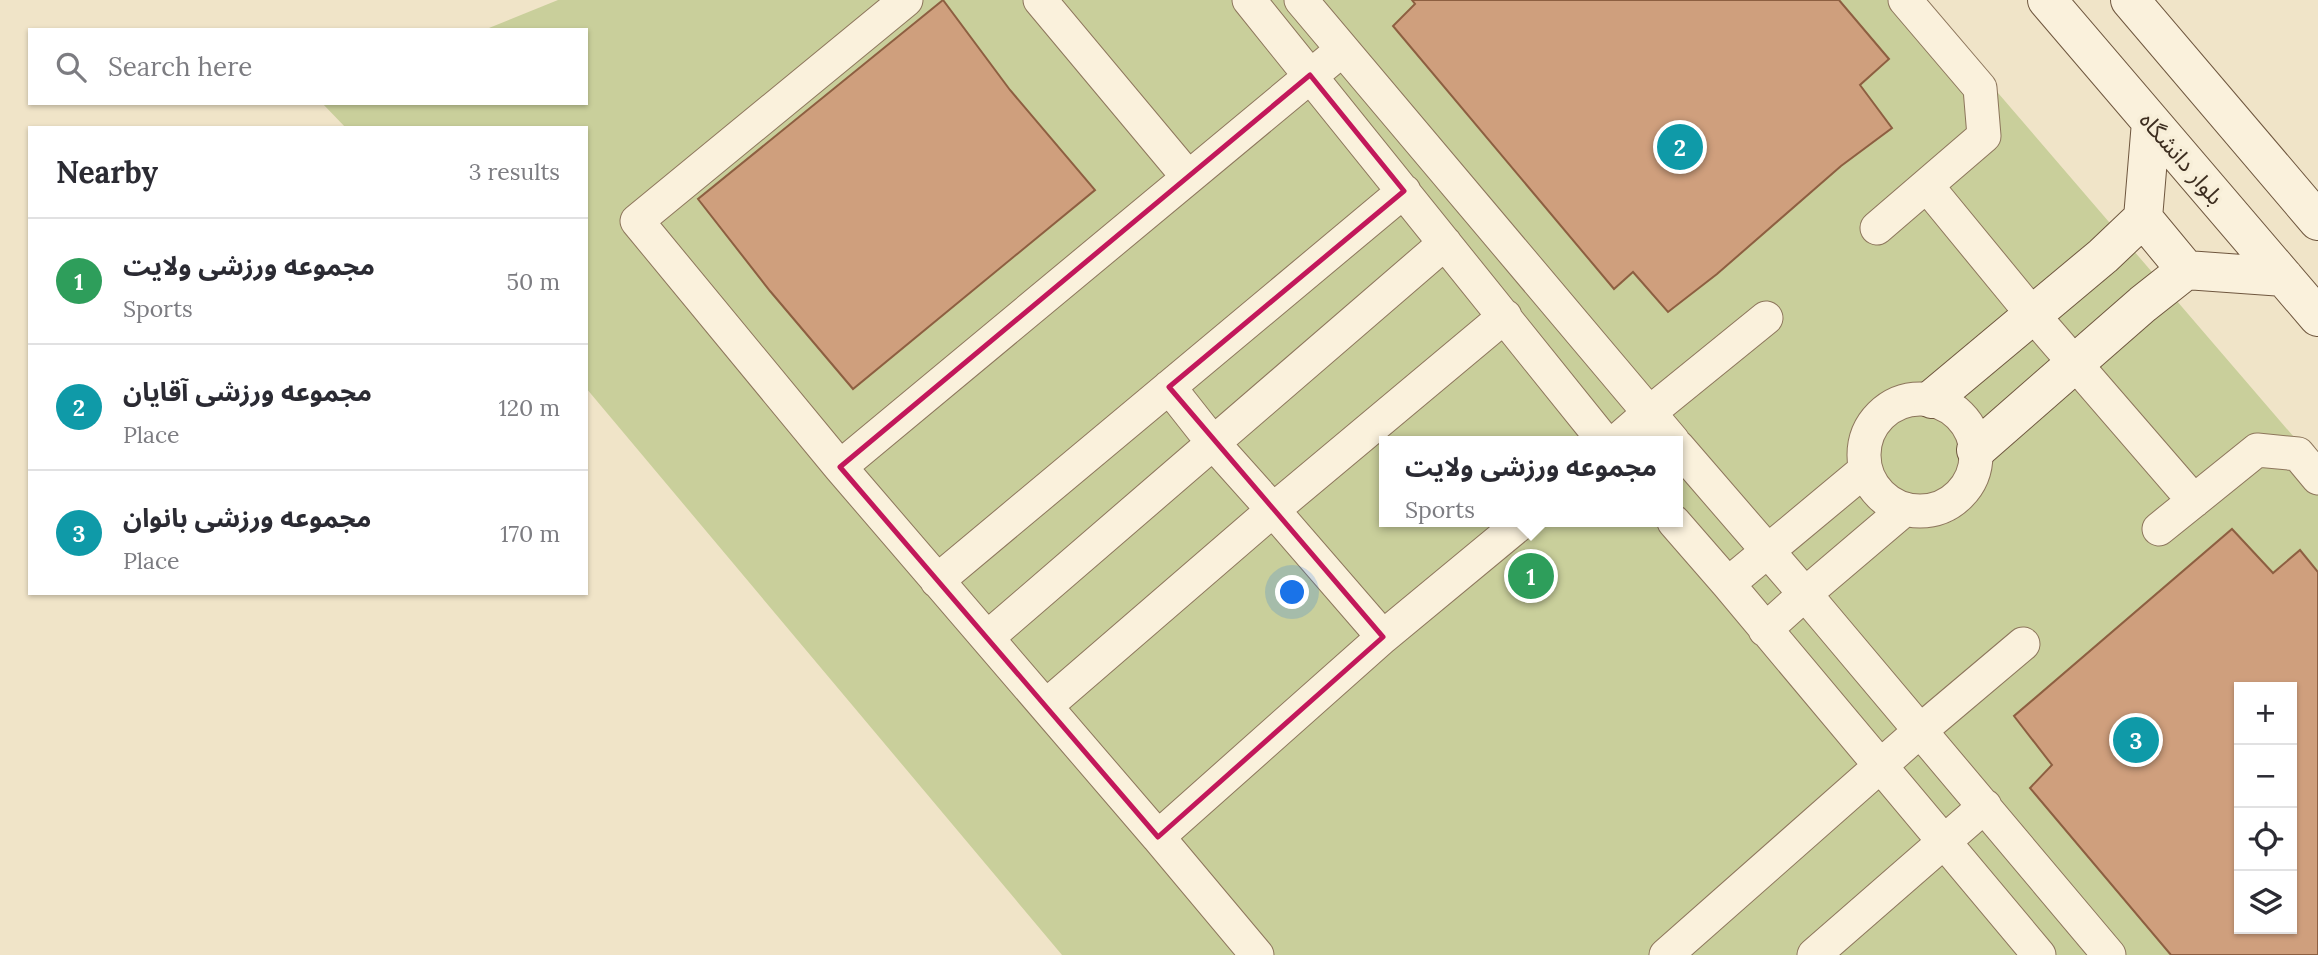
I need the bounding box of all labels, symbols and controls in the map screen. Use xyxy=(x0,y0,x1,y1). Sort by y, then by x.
search box xyxy=(28,28,588,105)
icon: search xyxy=(52,48,90,86)
text: Search here xyxy=(108,50,252,83)
street label: بلوار دانشگاه xyxy=(2134,106,2230,210)
pin: 2 xyxy=(1657,121,1703,173)
text: Nearby xyxy=(56,153,158,191)
text: 3 results xyxy=(469,157,560,186)
text: مجموعه ورزشی ولایت xyxy=(123,249,375,282)
text: 1 xyxy=(74,267,84,296)
text: 50 m xyxy=(507,267,560,296)
text: Sports xyxy=(123,294,193,323)
text: مجموعه ورزشی آقایان xyxy=(123,375,372,408)
text: 2 xyxy=(73,393,85,422)
text: 120 m xyxy=(498,393,560,422)
text: Place xyxy=(123,420,180,449)
popup xyxy=(1379,436,1683,527)
text: مجموعه ورزشی ولایت xyxy=(1405,450,1657,483)
text: Sports xyxy=(1405,495,1475,524)
text: مجموعه ورزشی بانوان xyxy=(123,501,371,534)
text: 3 xyxy=(73,519,85,548)
text: 170 m xyxy=(500,519,560,548)
text: Place xyxy=(123,546,180,575)
pin: 1 xyxy=(1508,550,1554,602)
your location xyxy=(1275,575,1309,609)
map controls xyxy=(2234,682,2297,934)
button: + xyxy=(2234,682,2297,745)
pin: 3 xyxy=(2113,714,2159,766)
button: − xyxy=(2234,745,2297,808)
button: locate xyxy=(2234,808,2297,871)
button: layers xyxy=(2234,871,2297,934)

